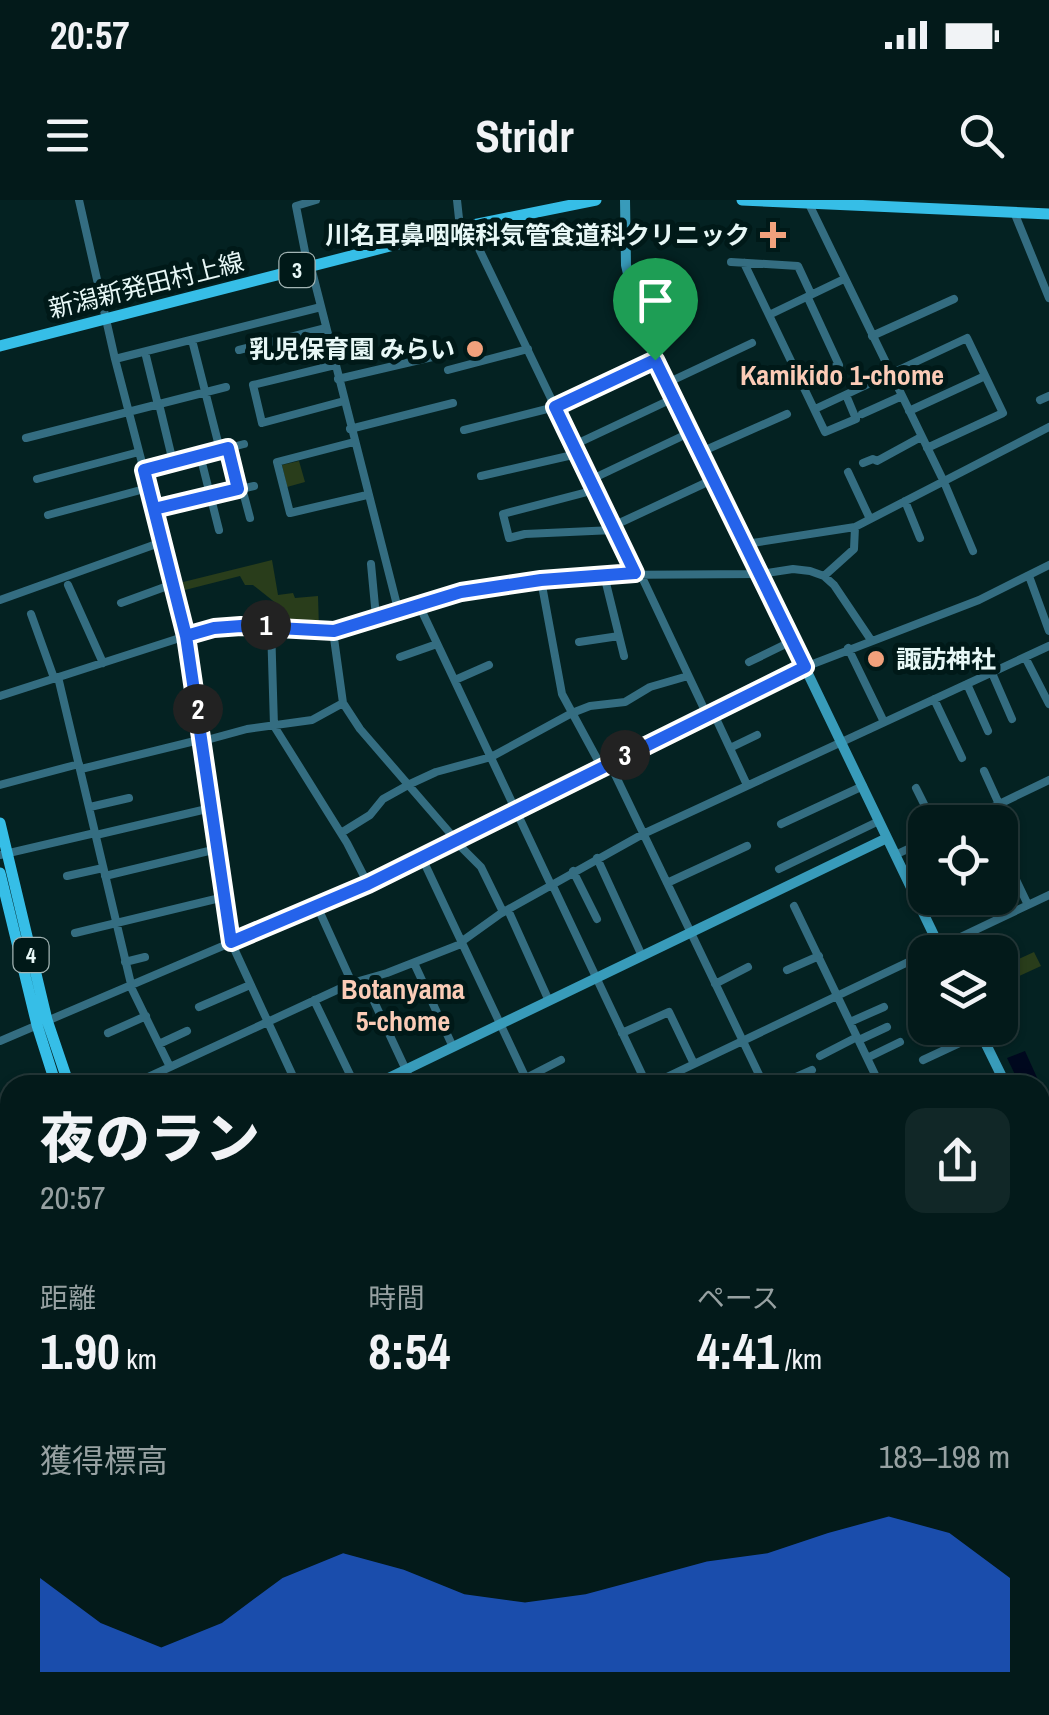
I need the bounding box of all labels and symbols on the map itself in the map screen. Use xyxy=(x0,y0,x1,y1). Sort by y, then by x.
place label: 川名耳鼻咽喉科気管食道科クリニック xyxy=(325,218,750,252)
marker: 川名耳鼻咽喉科気管食道科クリニック xyxy=(760,222,786,248)
street label: 新潟新発田村上線 xyxy=(45,244,247,326)
road number: 3 xyxy=(280,253,314,287)
pin xyxy=(613,258,698,361)
place label: 乳児保育園 みらい xyxy=(249,332,455,366)
marker: 乳児保育園 みらい xyxy=(464,338,486,360)
district label: Kamikido 1-chome xyxy=(740,356,944,394)
pin: 1 xyxy=(241,600,291,650)
place label: 諏訪神社 xyxy=(896,642,996,676)
marker: 諏訪神社 xyxy=(865,648,887,670)
pin: 2 xyxy=(173,684,223,734)
pin: 3 xyxy=(600,730,650,780)
road number: 4 xyxy=(14,938,48,972)
district label: Botanyama 5-chome xyxy=(341,970,465,1040)

